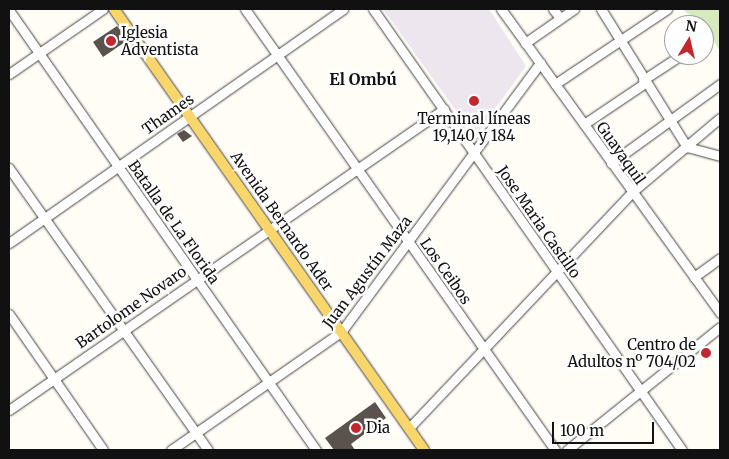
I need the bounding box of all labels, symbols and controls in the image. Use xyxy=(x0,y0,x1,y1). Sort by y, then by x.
north arrow xyxy=(664,15,714,65)
text: N xyxy=(684,16,698,36)
place label: Iglesia Adventista xyxy=(121,23,199,58)
marker: Iglesia Adventista xyxy=(105,35,117,47)
district label: El Ombú xyxy=(329,69,397,89)
street label: Thames xyxy=(139,90,197,138)
marker: Terminal líneas 19,140 y 184 xyxy=(468,95,480,107)
place label: Terminal líneas 19,140 y 184 xyxy=(417,109,531,144)
street label: Guayaquil xyxy=(593,118,649,188)
street label: Avenida Bernardo Ader xyxy=(227,148,337,294)
street label: Batalla de La Florida xyxy=(125,157,223,287)
street label: Jose Maria Castillo xyxy=(493,162,585,282)
street label: Juan Agustín Maza xyxy=(319,212,415,332)
street label: Los Ceibos xyxy=(417,234,475,308)
street label: Bartolome Novaro xyxy=(72,262,190,352)
place label: Centro de Adultos nº 704/02 xyxy=(568,335,696,370)
marker: Centro de Adultos nº 704/02 xyxy=(700,347,712,359)
scale bar xyxy=(554,412,656,444)
place label: Dia xyxy=(366,419,390,437)
text: 100 m xyxy=(560,421,604,440)
marker: Dia xyxy=(350,422,362,434)

